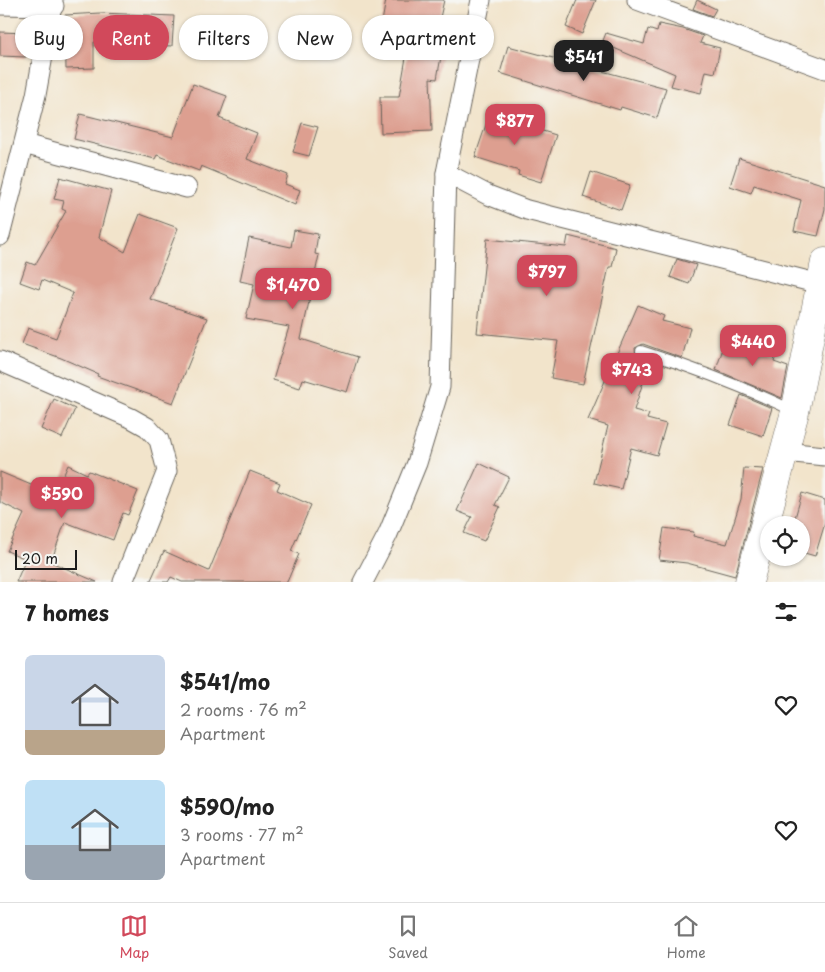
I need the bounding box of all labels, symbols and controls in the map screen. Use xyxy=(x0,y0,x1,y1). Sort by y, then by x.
chip: Buy xyxy=(15,15,83,60)
chip: Rent xyxy=(93,15,169,60)
chip: Filters xyxy=(179,15,268,60)
chip: New xyxy=(278,15,352,60)
chip: Apartment xyxy=(362,15,494,60)
pin: $541 xyxy=(554,39,614,82)
text: $541 xyxy=(565,44,603,68)
pin: $877 xyxy=(485,104,545,146)
text: $877 xyxy=(496,108,534,132)
pin: $797 xyxy=(517,254,577,297)
text: $797 xyxy=(528,259,566,283)
pin: $1,470 xyxy=(252,268,334,310)
text: $1,470 xyxy=(266,272,320,296)
pin: $440 xyxy=(723,324,783,367)
text: $440 xyxy=(731,329,775,353)
pin: $743 xyxy=(602,352,662,395)
text: $743 xyxy=(612,357,652,381)
pin: $590 xyxy=(32,476,92,519)
text: $590 xyxy=(41,481,83,505)
map controls xyxy=(760,516,810,566)
button: locate xyxy=(760,516,810,566)
scale bar xyxy=(15,547,78,570)
text: 20 m xyxy=(22,548,58,569)
text: 7 homes xyxy=(25,596,109,628)
icon: filters xyxy=(772,598,800,626)
text: $541/mo xyxy=(180,665,270,697)
icon: home xyxy=(65,675,125,735)
icon: heart xyxy=(772,691,800,719)
text: 2 rooms · 76 m² xyxy=(180,697,307,721)
text: Apartment xyxy=(180,721,265,745)
text: $590/mo xyxy=(180,790,274,822)
icon: home xyxy=(65,800,125,860)
icon: heart xyxy=(772,816,800,844)
text: 3 rooms · 77 m² xyxy=(180,822,304,846)
text: Apartment xyxy=(180,846,265,870)
tab: Map xyxy=(119,912,149,963)
tab: Saved xyxy=(388,912,428,963)
tab: Home xyxy=(667,912,706,963)

